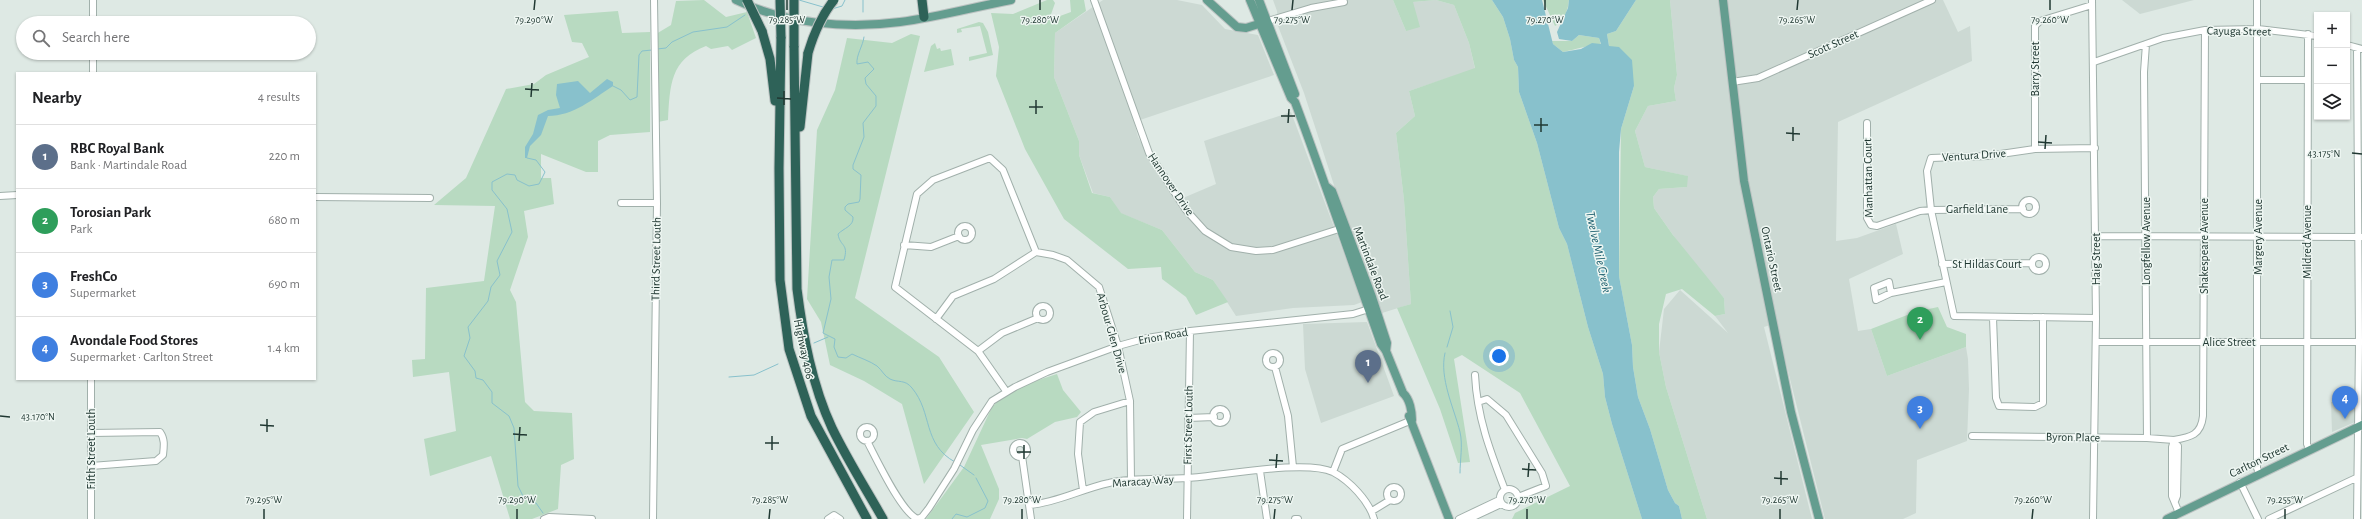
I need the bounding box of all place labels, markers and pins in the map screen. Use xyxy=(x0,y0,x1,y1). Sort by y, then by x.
pin: 2 xyxy=(1907,307,1933,340)
pin: 1 xyxy=(1355,350,1381,383)
pin: 4 xyxy=(2332,386,2358,419)
pin: 3 xyxy=(1907,396,1933,429)

